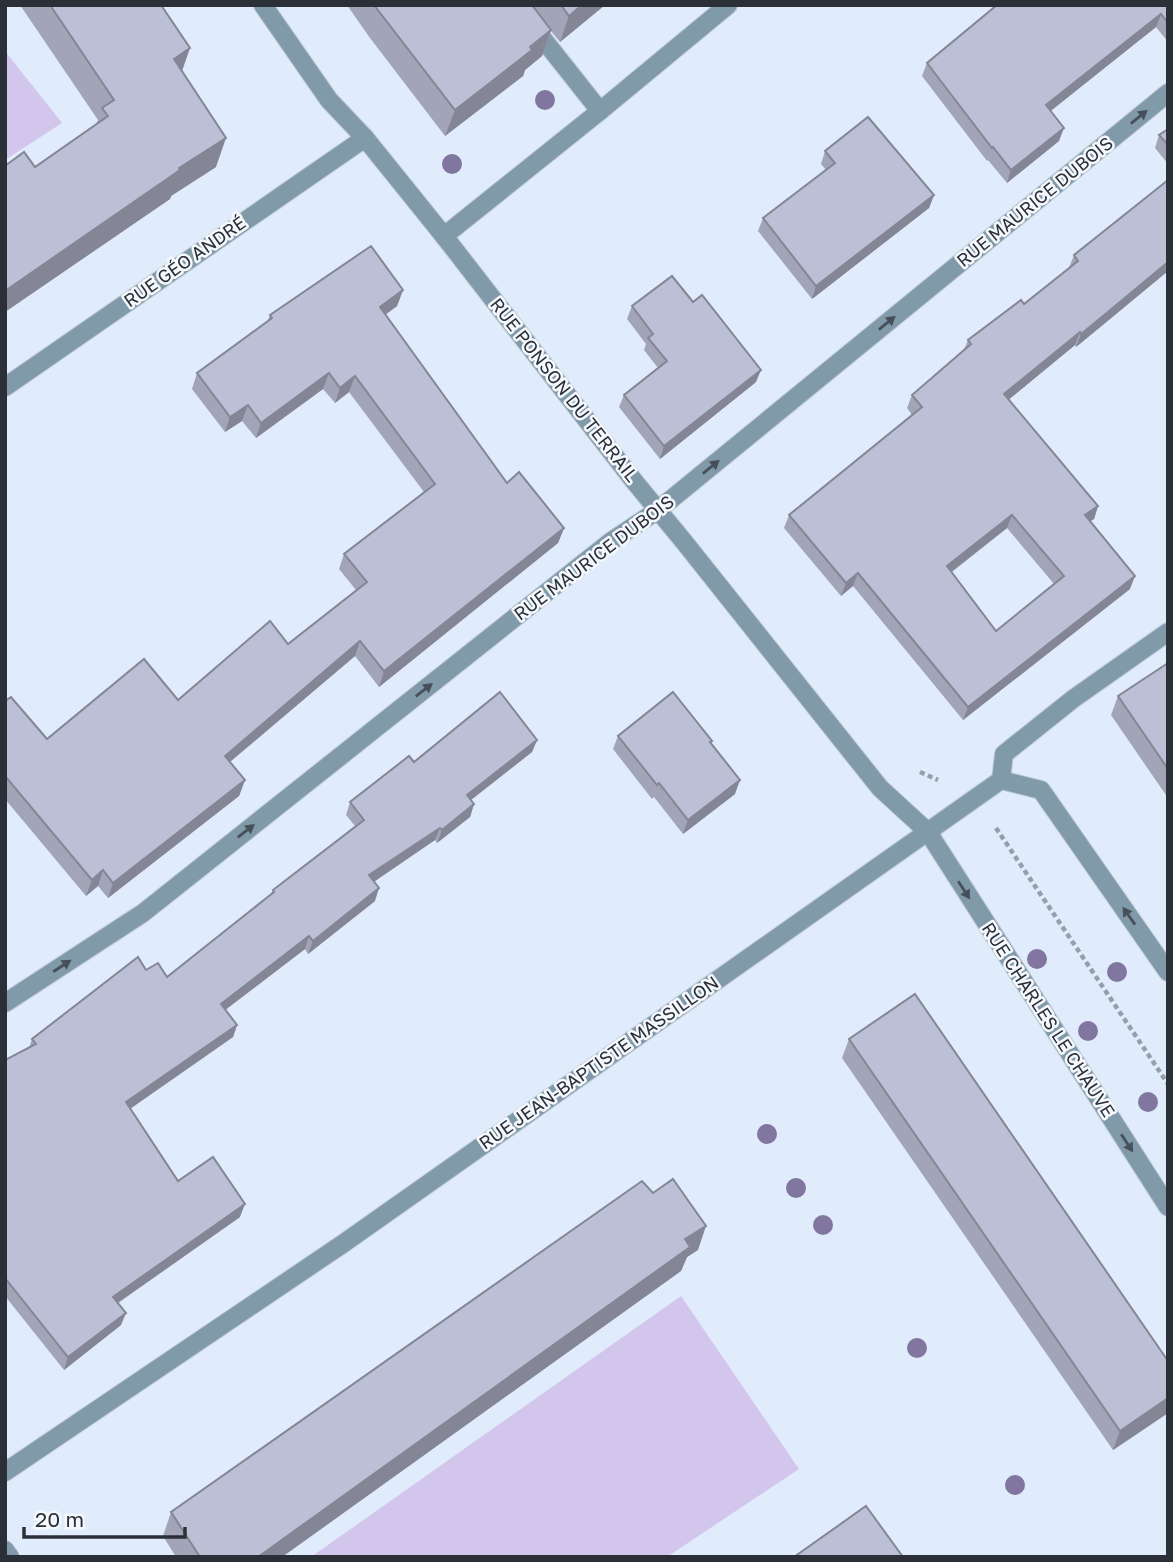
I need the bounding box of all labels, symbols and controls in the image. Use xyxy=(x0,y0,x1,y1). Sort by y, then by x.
one-way arrow xyxy=(1130,110,1147,125)
street label: RUE MAURICE DUBOIS xyxy=(952,131,1117,271)
street label: RUE GÉO ANDRÉ xyxy=(119,211,250,311)
street label: RUE PONSON DU TERRAIL xyxy=(486,293,643,486)
one-way arrow xyxy=(878,316,895,331)
one-way arrow xyxy=(702,460,719,475)
street label: RUE MAURICE DUBOIS xyxy=(509,490,678,625)
one-way arrow xyxy=(415,683,433,698)
one-way arrow xyxy=(236,824,254,839)
one-way arrow xyxy=(958,880,971,900)
one-way arrow xyxy=(1122,907,1136,925)
street label: RUE CHARLES LE CHAUVE xyxy=(978,918,1120,1121)
one-way arrow xyxy=(53,959,72,972)
street label: RUE JEAN-BAPTISTE MASSILLON xyxy=(474,971,722,1154)
one-way arrow xyxy=(1120,1134,1133,1153)
scale bar xyxy=(24,1496,186,1540)
text: 20 m xyxy=(35,1506,84,1532)

